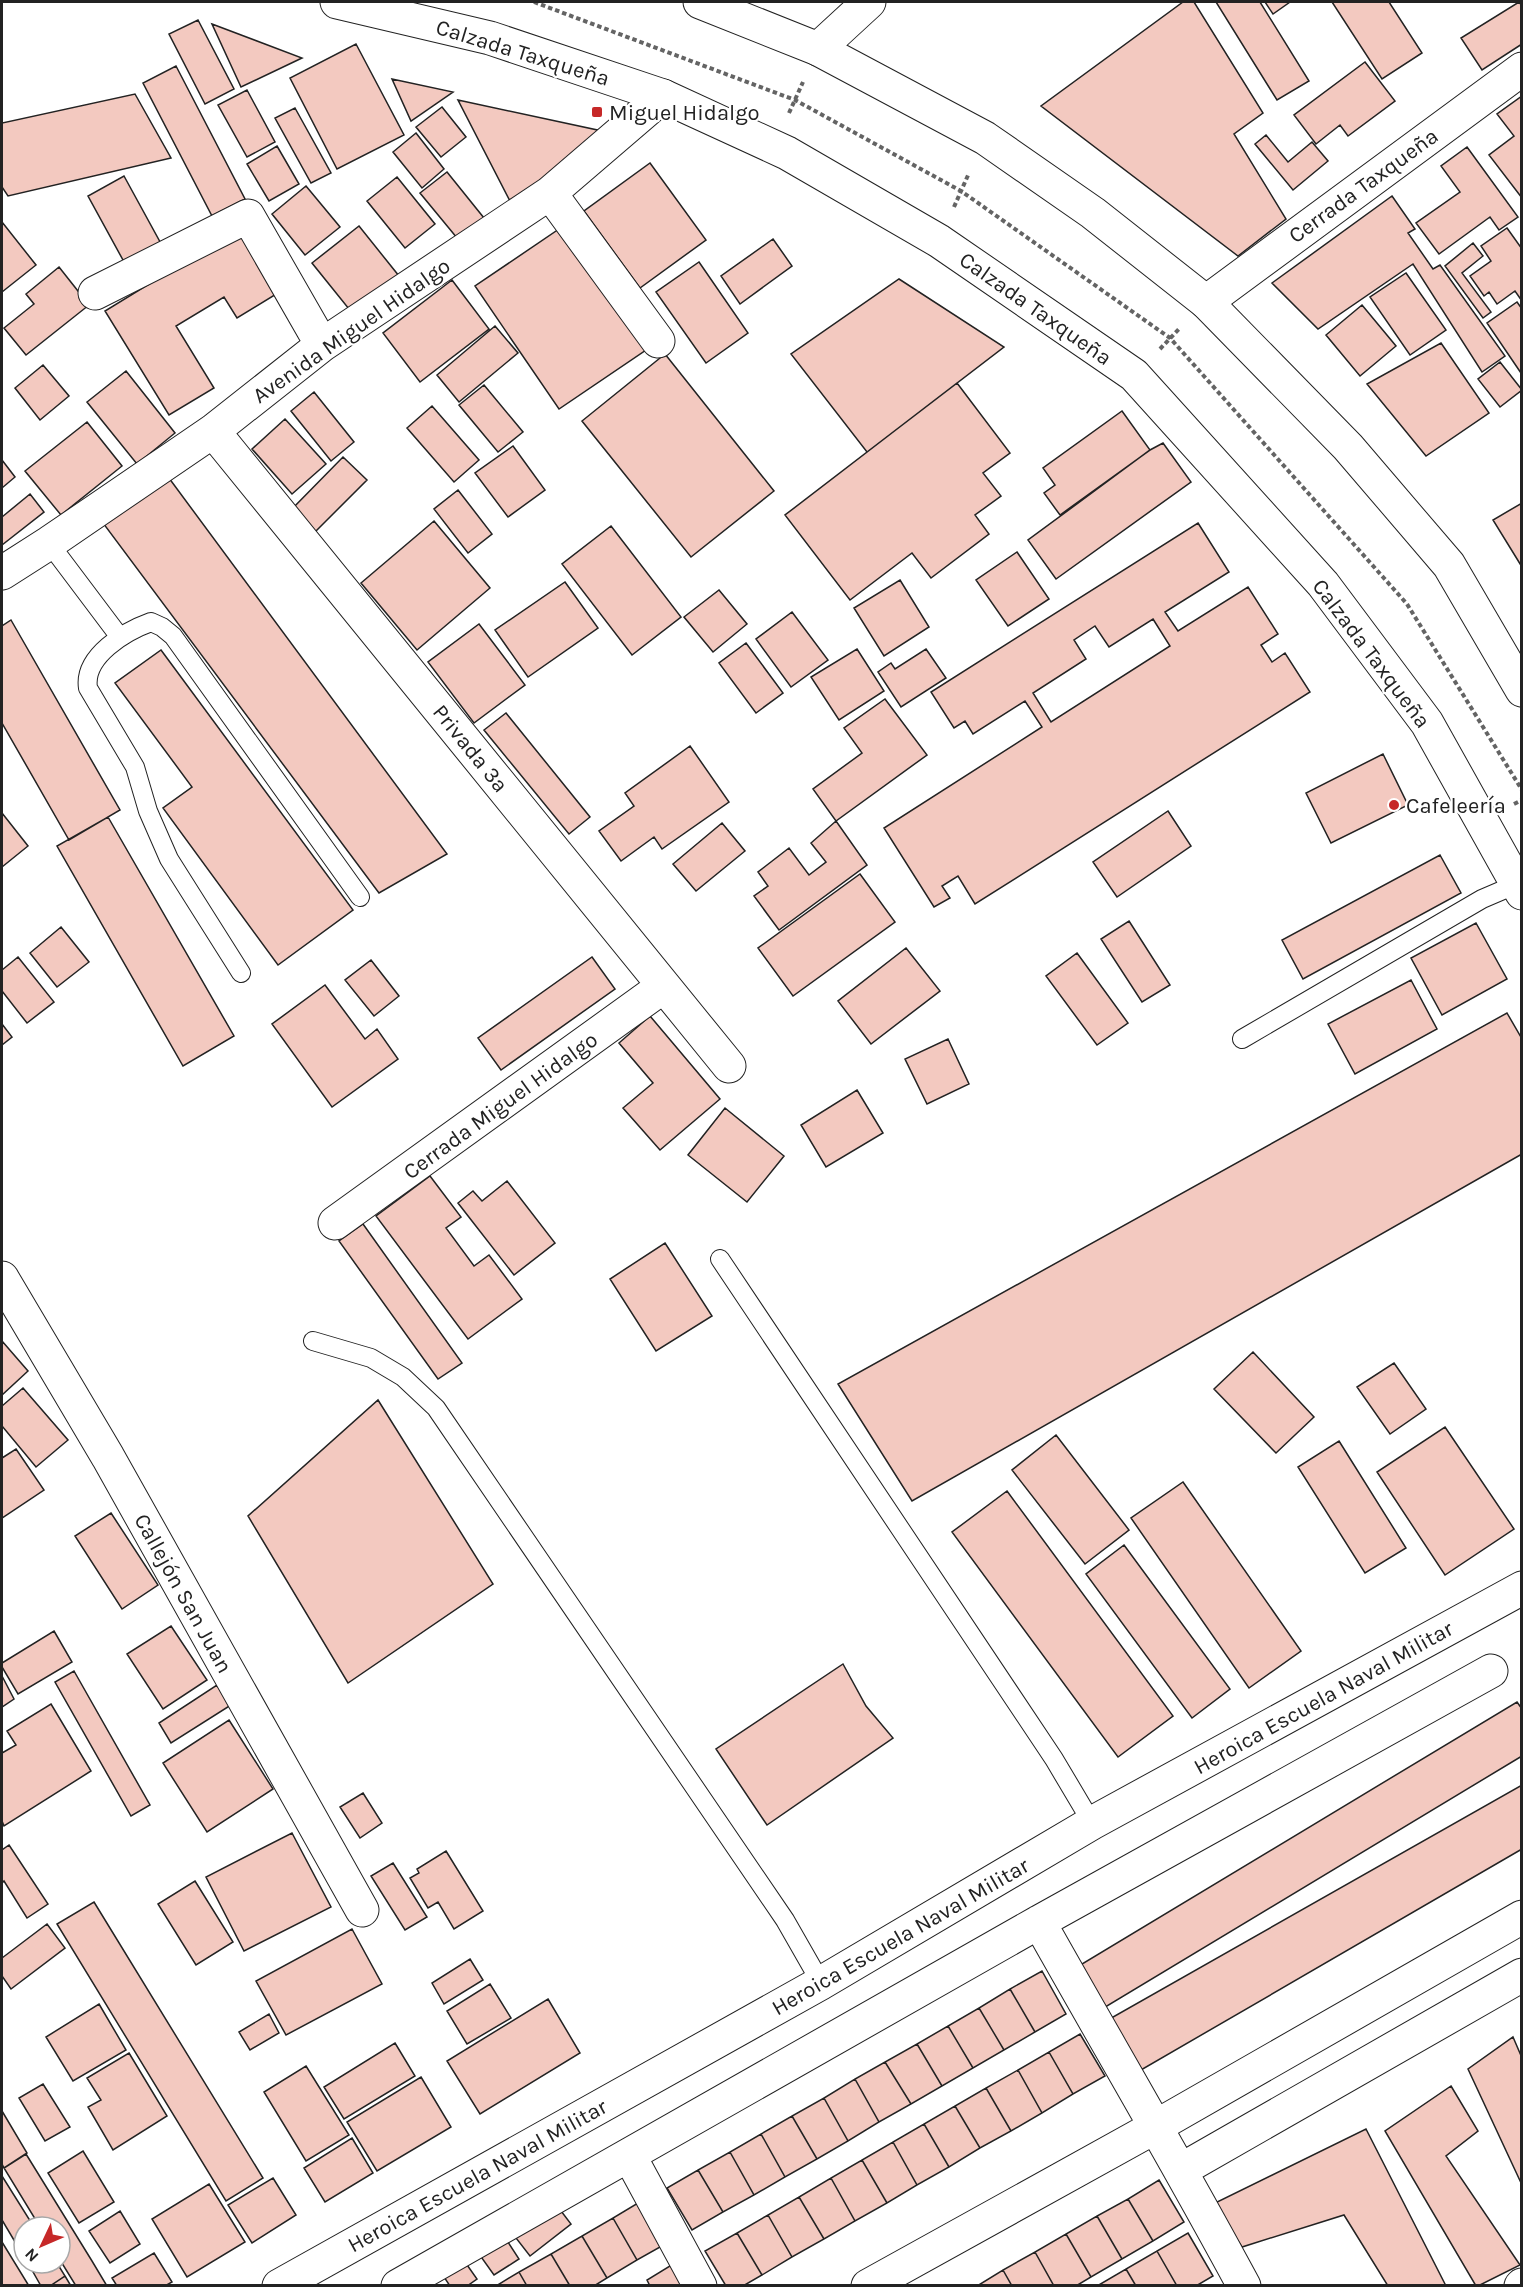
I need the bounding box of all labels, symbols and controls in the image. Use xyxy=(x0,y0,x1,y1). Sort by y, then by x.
street label: Calzada Taxqueña xyxy=(433,14,613,92)
place label: Miguel Hidalgo xyxy=(609,100,760,126)
marker: Miguel Hidalgo xyxy=(590,105,604,119)
street label: Cerrada Taxqueña xyxy=(1284,123,1443,249)
street label: Calzada Taxqueña xyxy=(954,247,1117,371)
street label: Avenida Miguel Hidalgo xyxy=(248,253,455,409)
street label: Calzada Taxqueña xyxy=(1307,574,1436,733)
street label: Privada 3ª xyxy=(427,700,513,798)
place label: Cafeleería xyxy=(1406,793,1506,819)
marker: Cafeleería xyxy=(1387,798,1401,812)
street label: Cerrada Miguel Hidalgo xyxy=(398,1027,603,1185)
street label: Callejón San Juan xyxy=(129,1509,238,1678)
street label: Heroica Escuela Naval Militar xyxy=(1189,1616,1458,1780)
street label: Heroica Escuela Naval Militar xyxy=(767,1852,1034,2021)
street label: Heroica Escuela Naval Militar xyxy=(343,2094,612,2258)
north arrow xyxy=(12,2215,72,2275)
text: N xyxy=(21,2244,42,2266)

